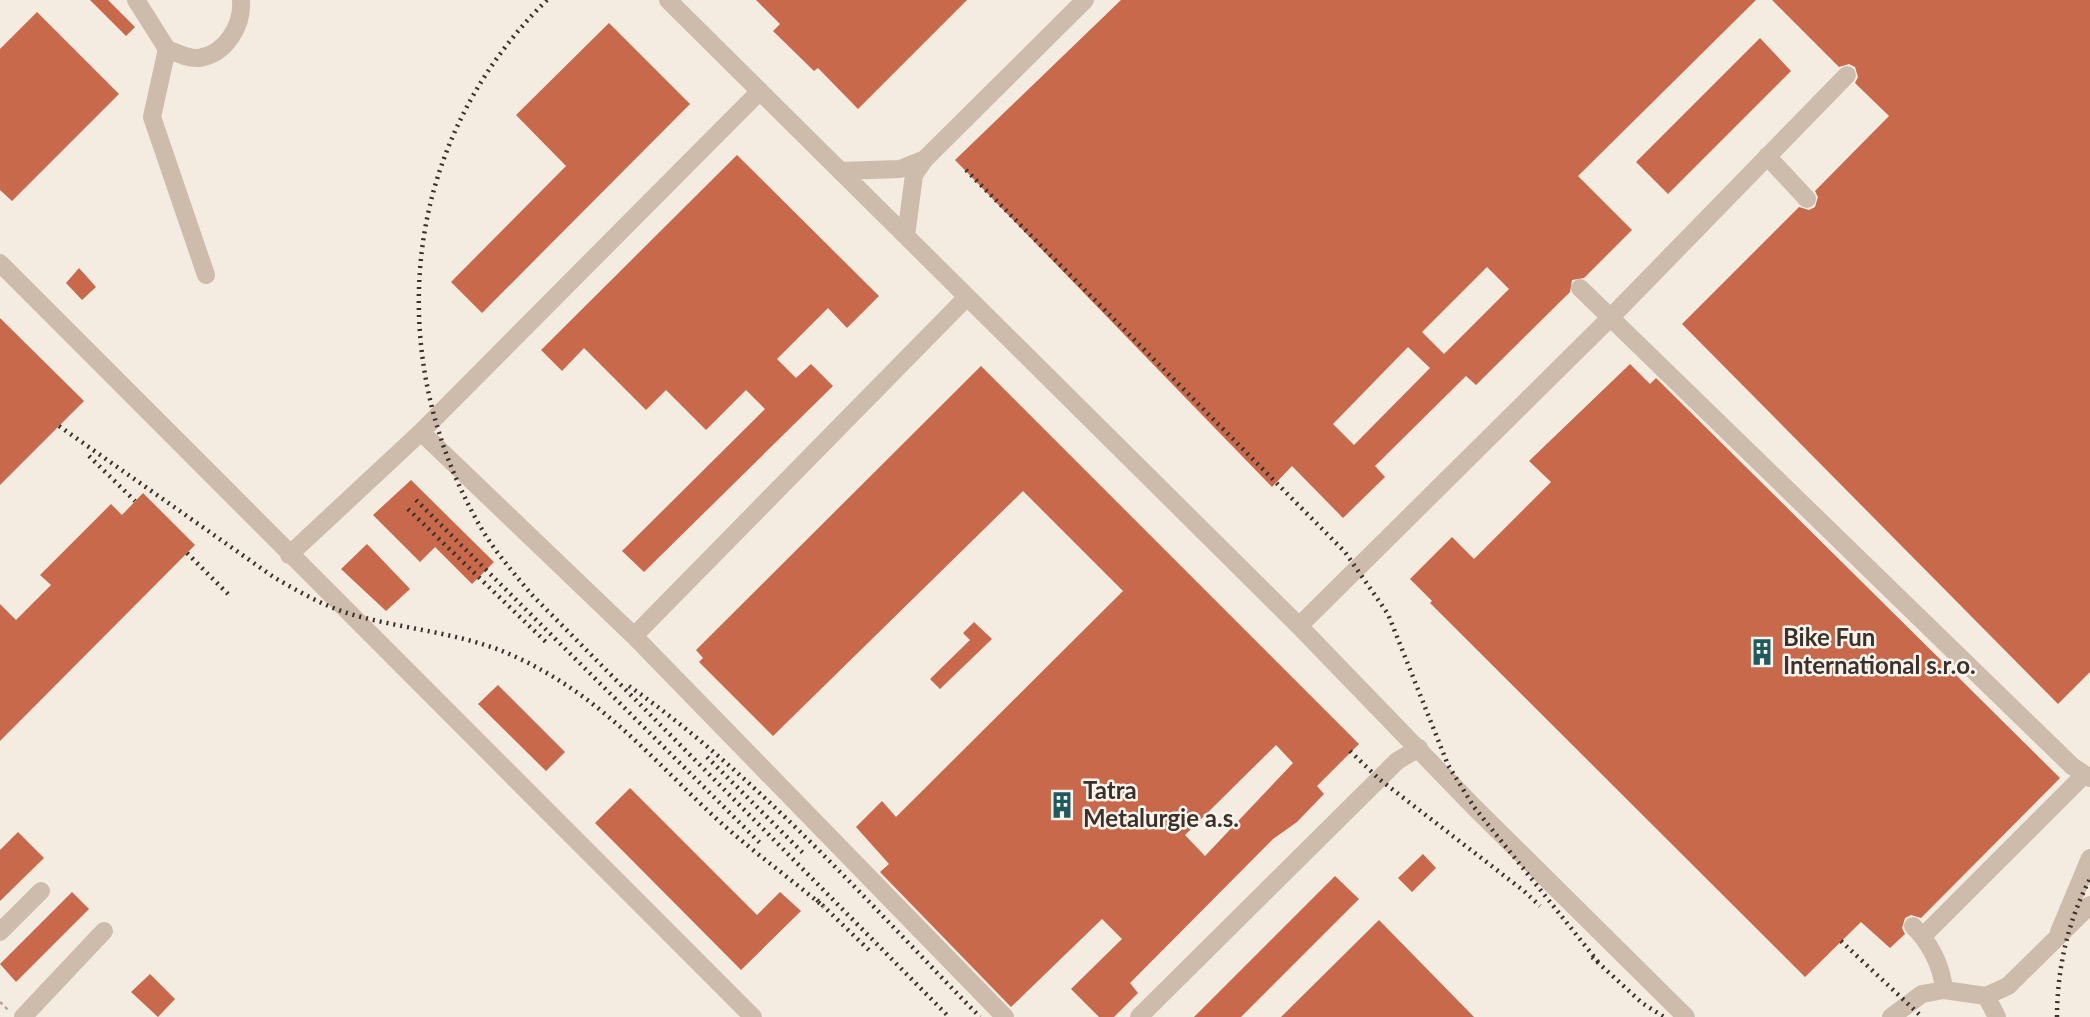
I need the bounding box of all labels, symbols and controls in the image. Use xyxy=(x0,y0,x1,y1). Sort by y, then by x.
place label: Bike Fun International s.r.o. xyxy=(1783,622,1976,679)
building icon: Bike Fun International s.r.o. xyxy=(1747,637,1777,667)
place label: Tatra Metalurgie a.s. xyxy=(1083,775,1239,832)
building icon: Tatra Metalurgie a.s. xyxy=(1047,790,1077,820)

